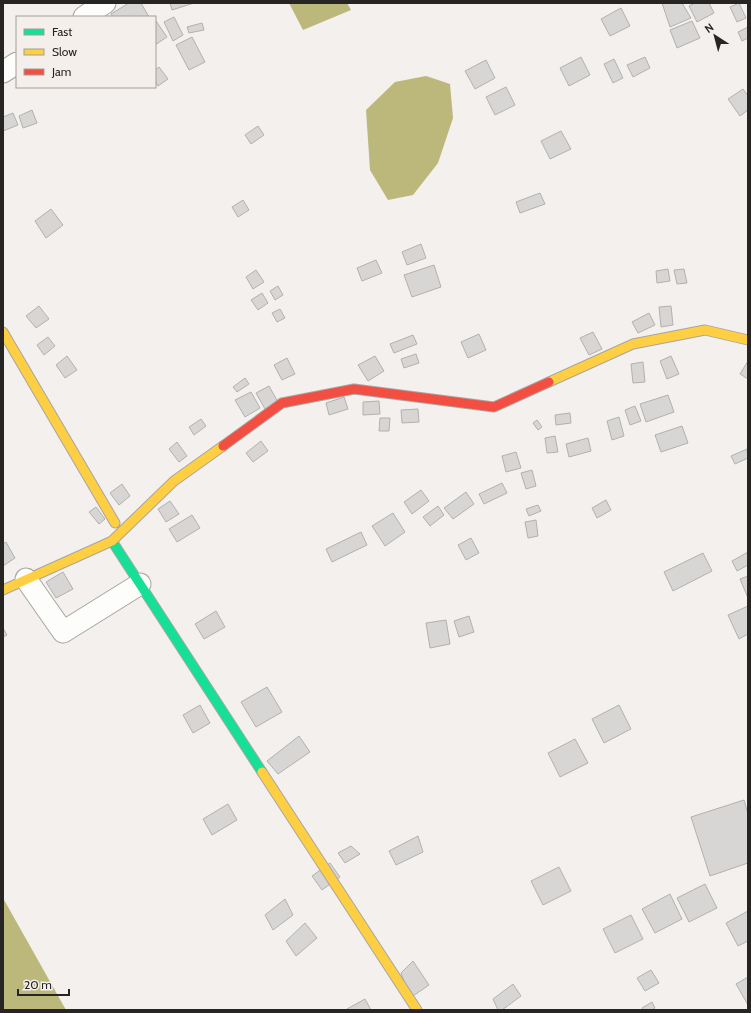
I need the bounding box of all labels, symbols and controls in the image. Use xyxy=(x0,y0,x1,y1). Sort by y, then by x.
legend xyxy=(16,16,156,88)
north arrow xyxy=(695,16,735,56)
text: N xyxy=(702,20,716,36)
text: Fast xyxy=(52,24,72,39)
text: Slow xyxy=(52,44,77,59)
text: Jam xyxy=(51,64,71,79)
scale bar xyxy=(18,971,69,997)
text: 20 m xyxy=(24,977,52,992)

